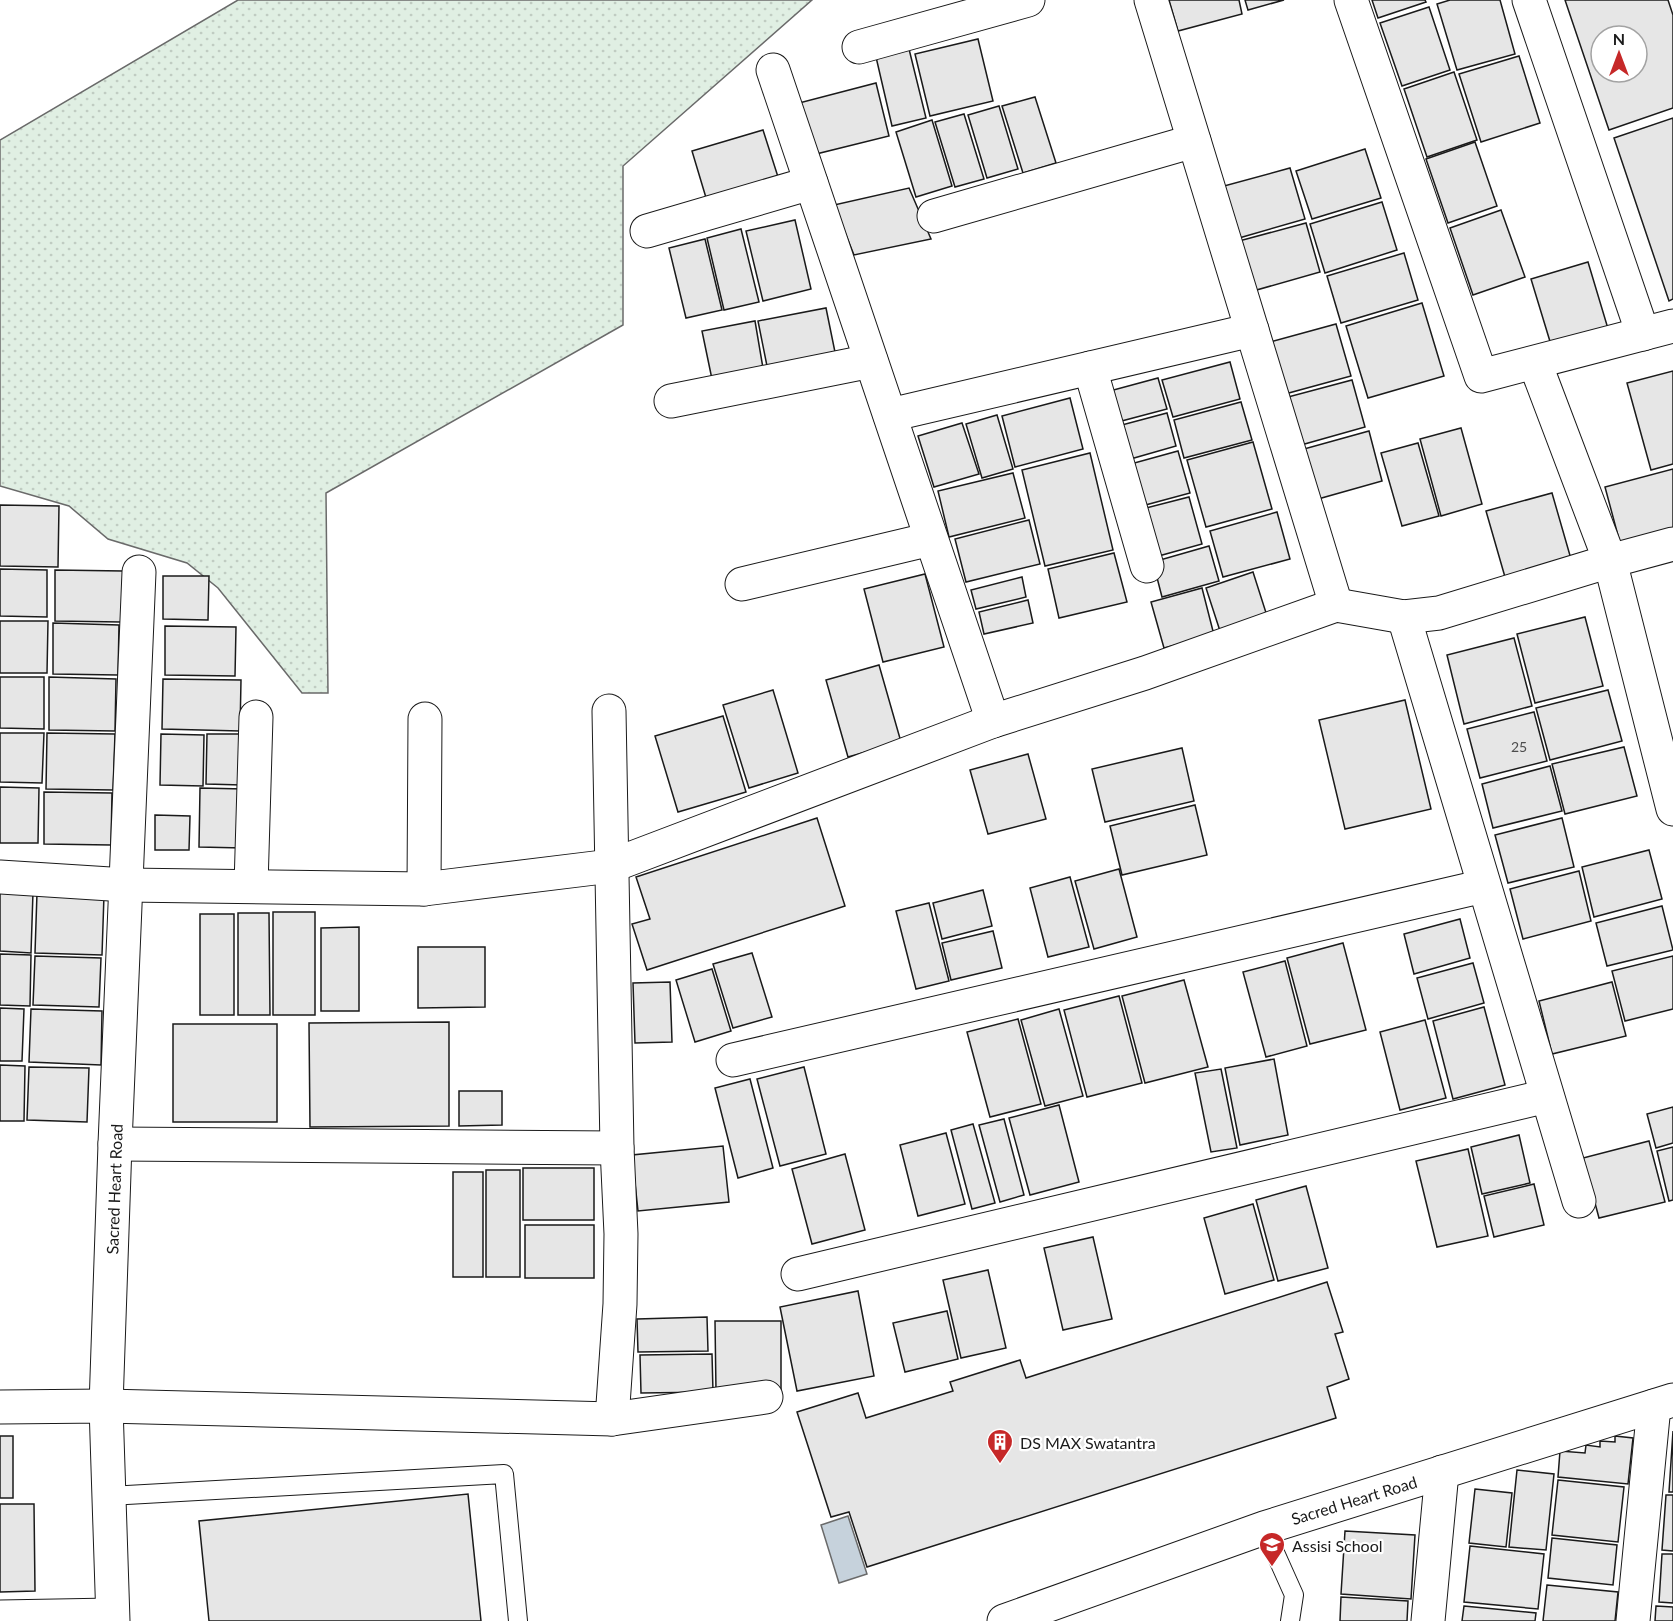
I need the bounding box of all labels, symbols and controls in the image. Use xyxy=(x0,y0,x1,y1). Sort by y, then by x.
north arrow xyxy=(1589,24,1649,84)
text: N xyxy=(1613,29,1625,48)
house number: 25 xyxy=(1511,738,1527,755)
street label: Sacred Heart Road xyxy=(102,1123,126,1255)
building icon: DS MAX Swatantra xyxy=(985,1427,1015,1465)
place label: DS MAX Swatantra xyxy=(1020,1433,1156,1452)
street label: Sacred Heart Road xyxy=(1289,1472,1419,1528)
school or university icon: Assisi School xyxy=(1257,1530,1287,1568)
place label: Assisi School xyxy=(1292,1536,1383,1555)

